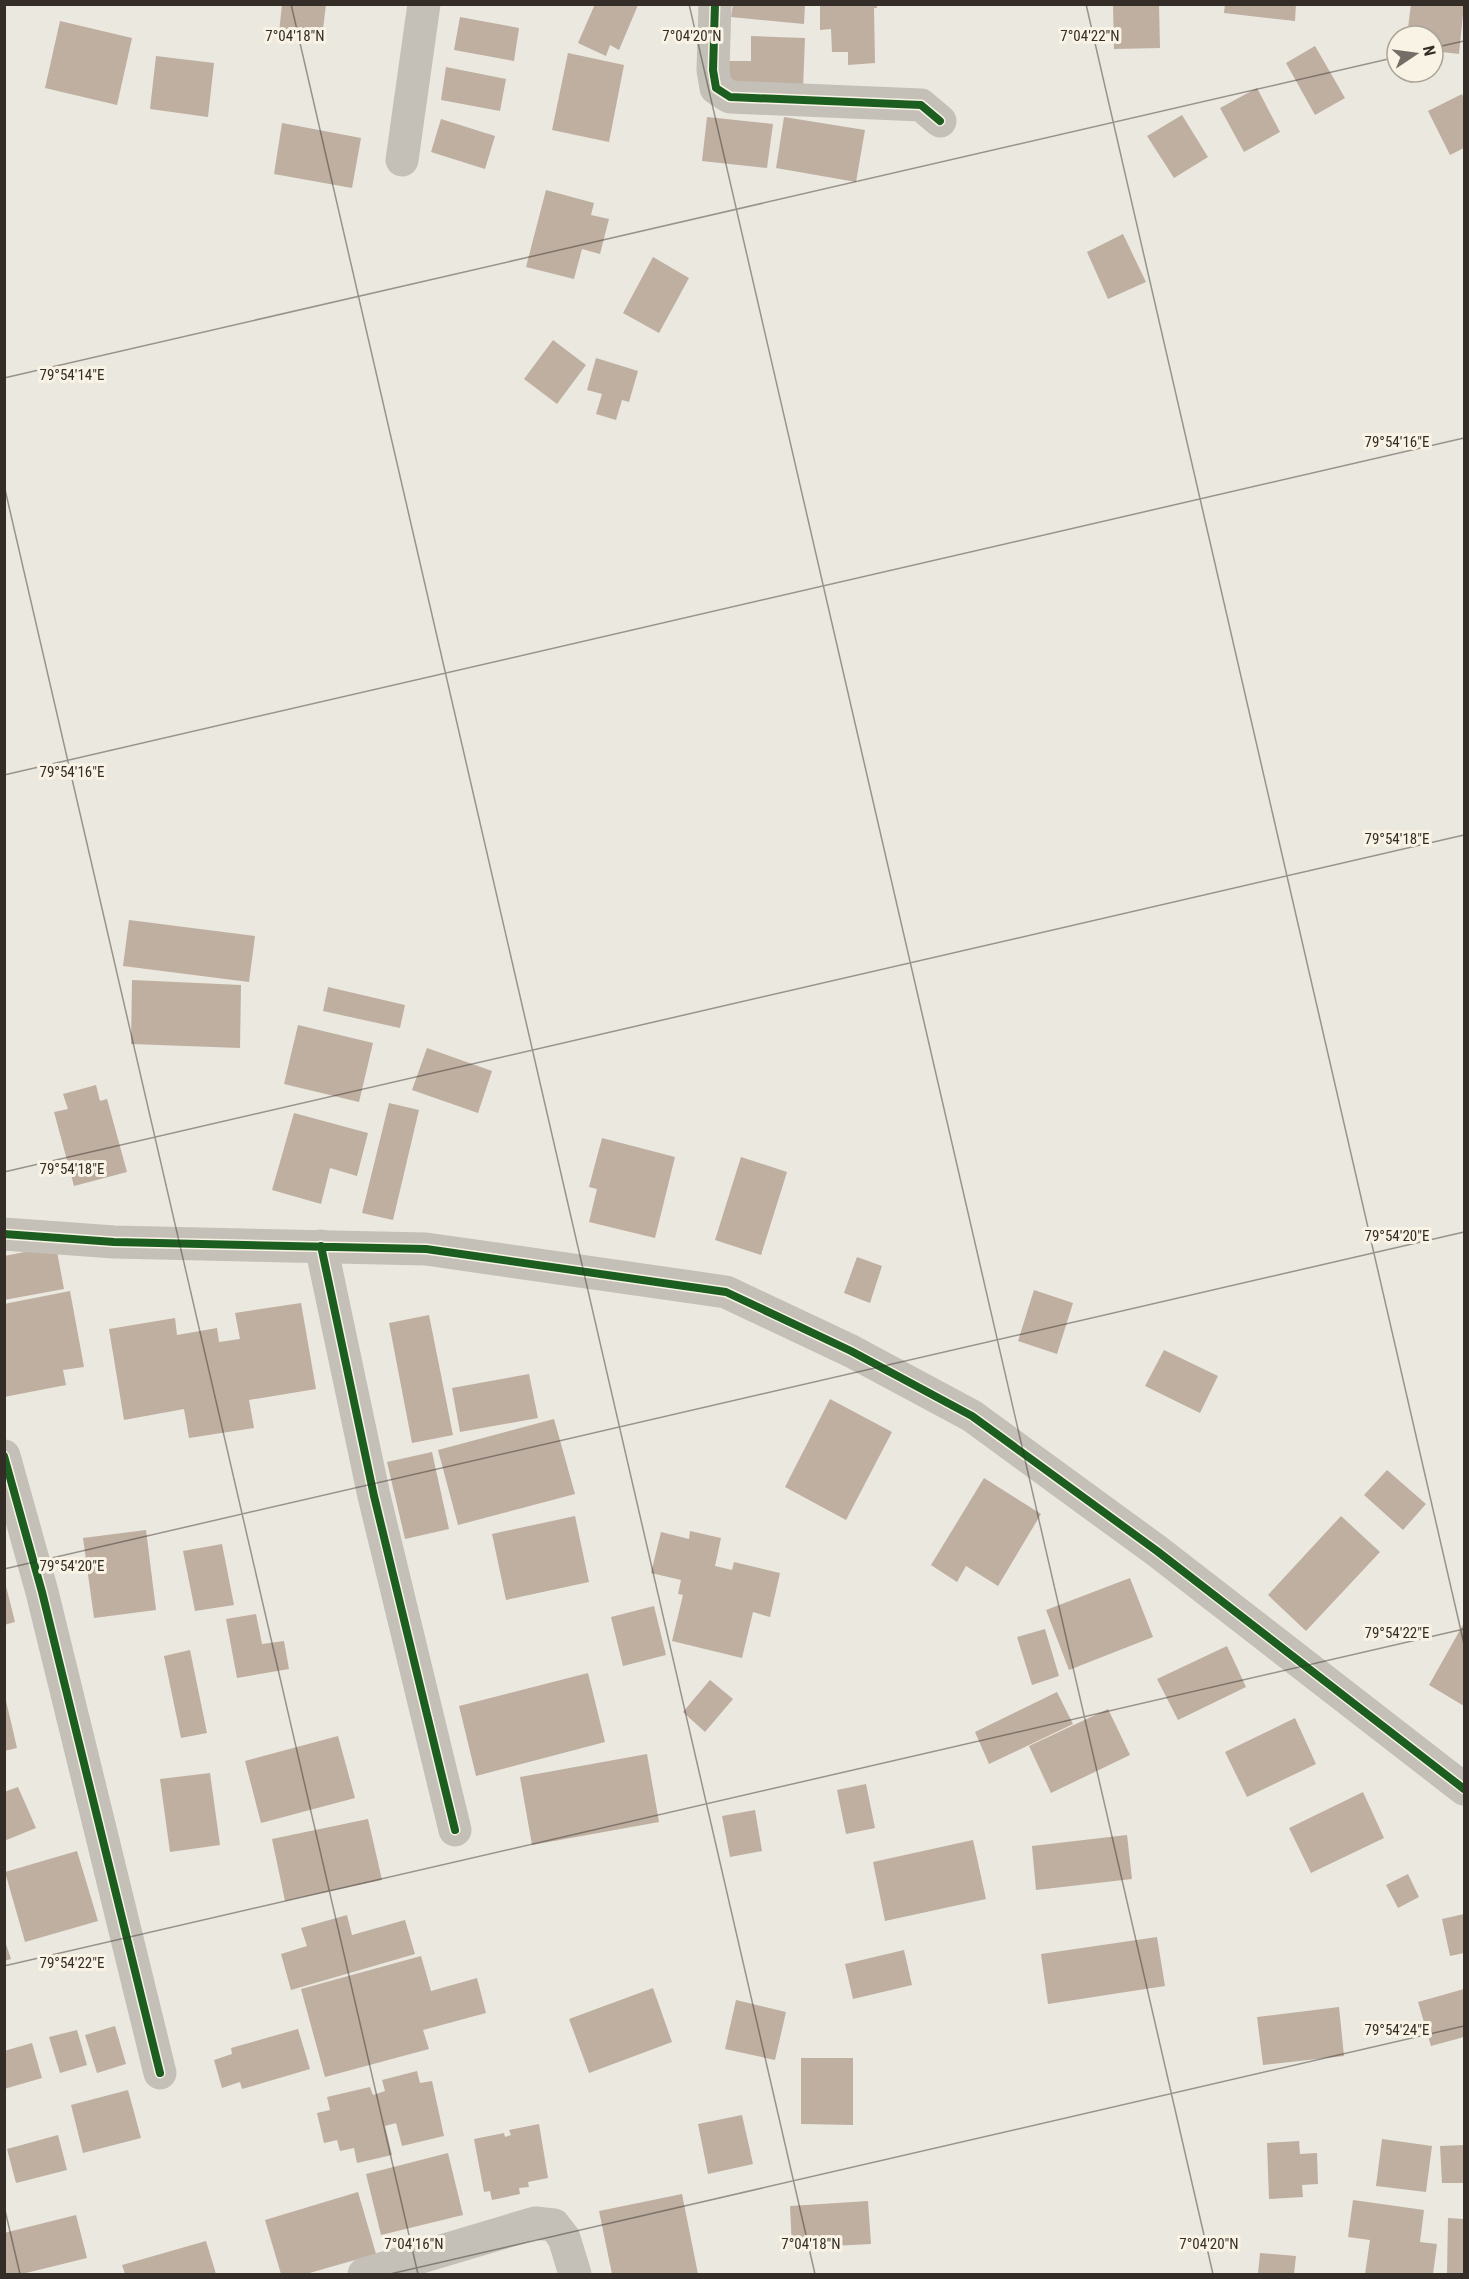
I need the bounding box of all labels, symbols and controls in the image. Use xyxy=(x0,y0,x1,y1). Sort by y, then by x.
north arrow xyxy=(1385,24,1445,84)
text: 7°04'18"N xyxy=(265,27,325,45)
text: 7°04'20"N xyxy=(662,27,722,45)
text: 7°04'22"N xyxy=(1060,27,1120,45)
text: N xyxy=(1419,44,1439,58)
text: 79°54'14"E xyxy=(40,366,104,384)
text: 79°54'16"E xyxy=(1365,433,1429,451)
text: 79°54'16"E xyxy=(40,763,104,781)
text: 79°54'18"E xyxy=(1365,830,1429,848)
text: 79°54'18"E xyxy=(40,1160,104,1178)
text: 79°54'20"E xyxy=(1365,1227,1429,1245)
text: 79°54'20"E xyxy=(40,1557,104,1575)
text: 79°54'22"E xyxy=(1365,1624,1429,1642)
text: 79°54'22"E xyxy=(40,1954,104,1972)
text: 79°54'24"E xyxy=(1365,2021,1429,2039)
text: 7°04'16"N xyxy=(384,2235,444,2253)
text: 7°04'18"N xyxy=(781,2235,841,2253)
text: 7°04'20"N xyxy=(1179,2235,1239,2253)

